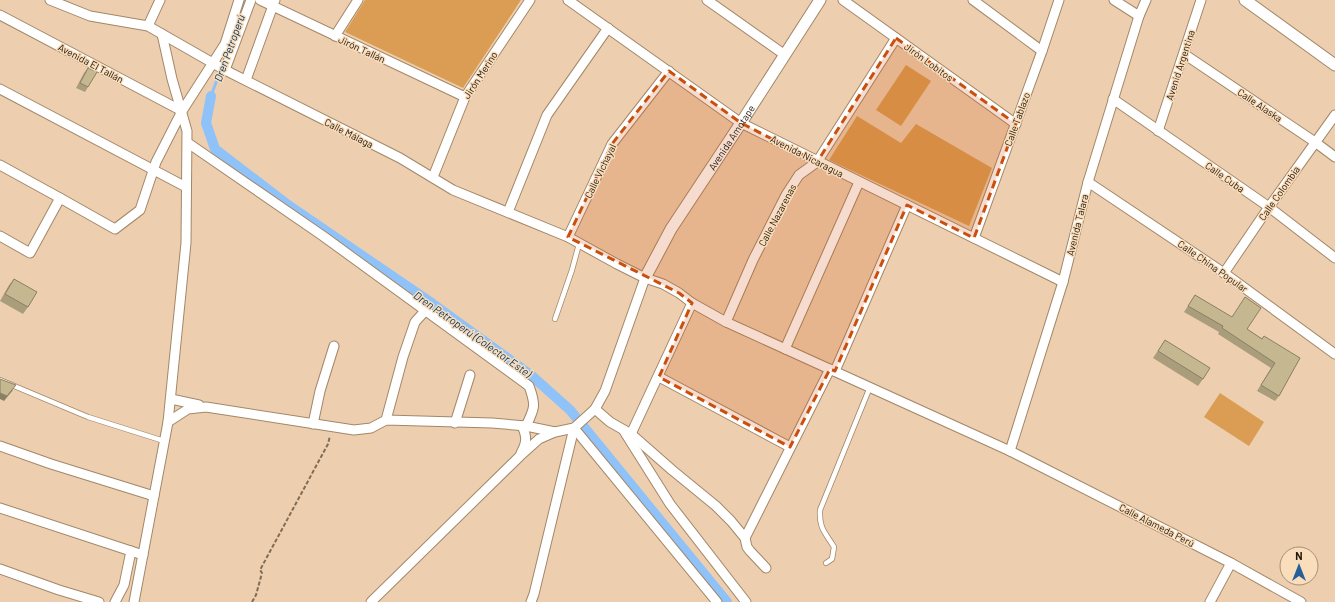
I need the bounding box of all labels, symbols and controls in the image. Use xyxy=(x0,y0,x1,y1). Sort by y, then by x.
water label: Dren Petroperú xyxy=(211,12,247,83)
street label: Avenid Argentina xyxy=(1163,28,1197,102)
street label: Jirón Tallán xyxy=(337,33,387,65)
street label: Jirón Lobitos xyxy=(902,40,956,84)
street label: Avenida El Tallán xyxy=(56,41,126,85)
street label: Jirón Merino xyxy=(460,49,500,101)
street label: Calle Alaska xyxy=(1235,86,1285,124)
street label: Calle Tablazo xyxy=(1002,90,1032,148)
street label: Avenida Amotape xyxy=(706,103,757,172)
street label: Calle Málaga xyxy=(323,116,375,150)
street label: Avenida Nicaragua xyxy=(768,132,846,180)
street label: Calle Vichayal xyxy=(582,142,618,200)
street label: Calle Cuba xyxy=(1203,159,1247,195)
street label: Calle Colombia xyxy=(1256,163,1302,223)
street label: Calle Nazarenas xyxy=(756,182,799,248)
street label: Avenida Talara xyxy=(1064,193,1090,257)
street label: Calle China Popular xyxy=(1176,237,1251,295)
water label: Dren Petroperú (Colector Este) xyxy=(412,288,535,380)
street label: Calle Alameda Perú xyxy=(1117,501,1197,549)
north arrow xyxy=(1279,546,1319,586)
text: N xyxy=(1295,549,1303,562)

